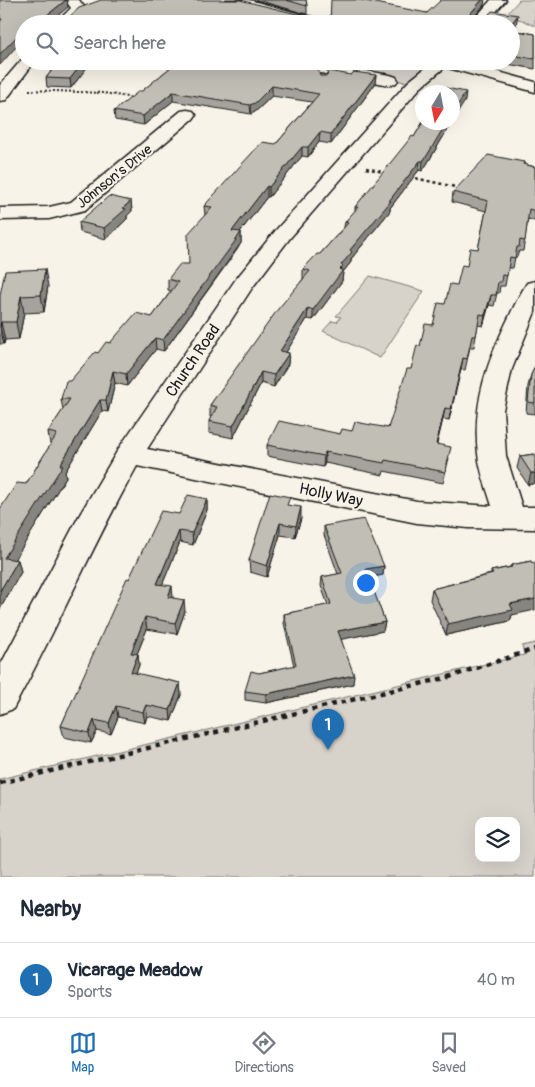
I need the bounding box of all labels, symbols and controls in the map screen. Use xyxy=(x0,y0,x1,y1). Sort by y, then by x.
search box xyxy=(15,15,520,70)
icon: search xyxy=(33,29,61,57)
text: Search here xyxy=(73,31,166,55)
north arrow xyxy=(415,85,460,130)
street label: Johnson's Drive xyxy=(73,141,155,212)
street label: Church Road xyxy=(161,320,224,401)
street label: Holly Way xyxy=(297,478,365,512)
your location xyxy=(353,570,379,596)
pin: 1 xyxy=(312,709,344,750)
map controls xyxy=(475,817,520,862)
button: layers xyxy=(475,817,520,862)
text: Nearby xyxy=(20,896,81,923)
text: Vicarage Meadow xyxy=(67,958,203,982)
text: 1 xyxy=(33,970,39,990)
text: 40 m xyxy=(477,970,515,990)
text: Sports xyxy=(67,982,112,1002)
tab: Map xyxy=(69,1029,97,1076)
tab: Directions xyxy=(234,1029,294,1076)
tab: Saved xyxy=(431,1029,466,1076)

